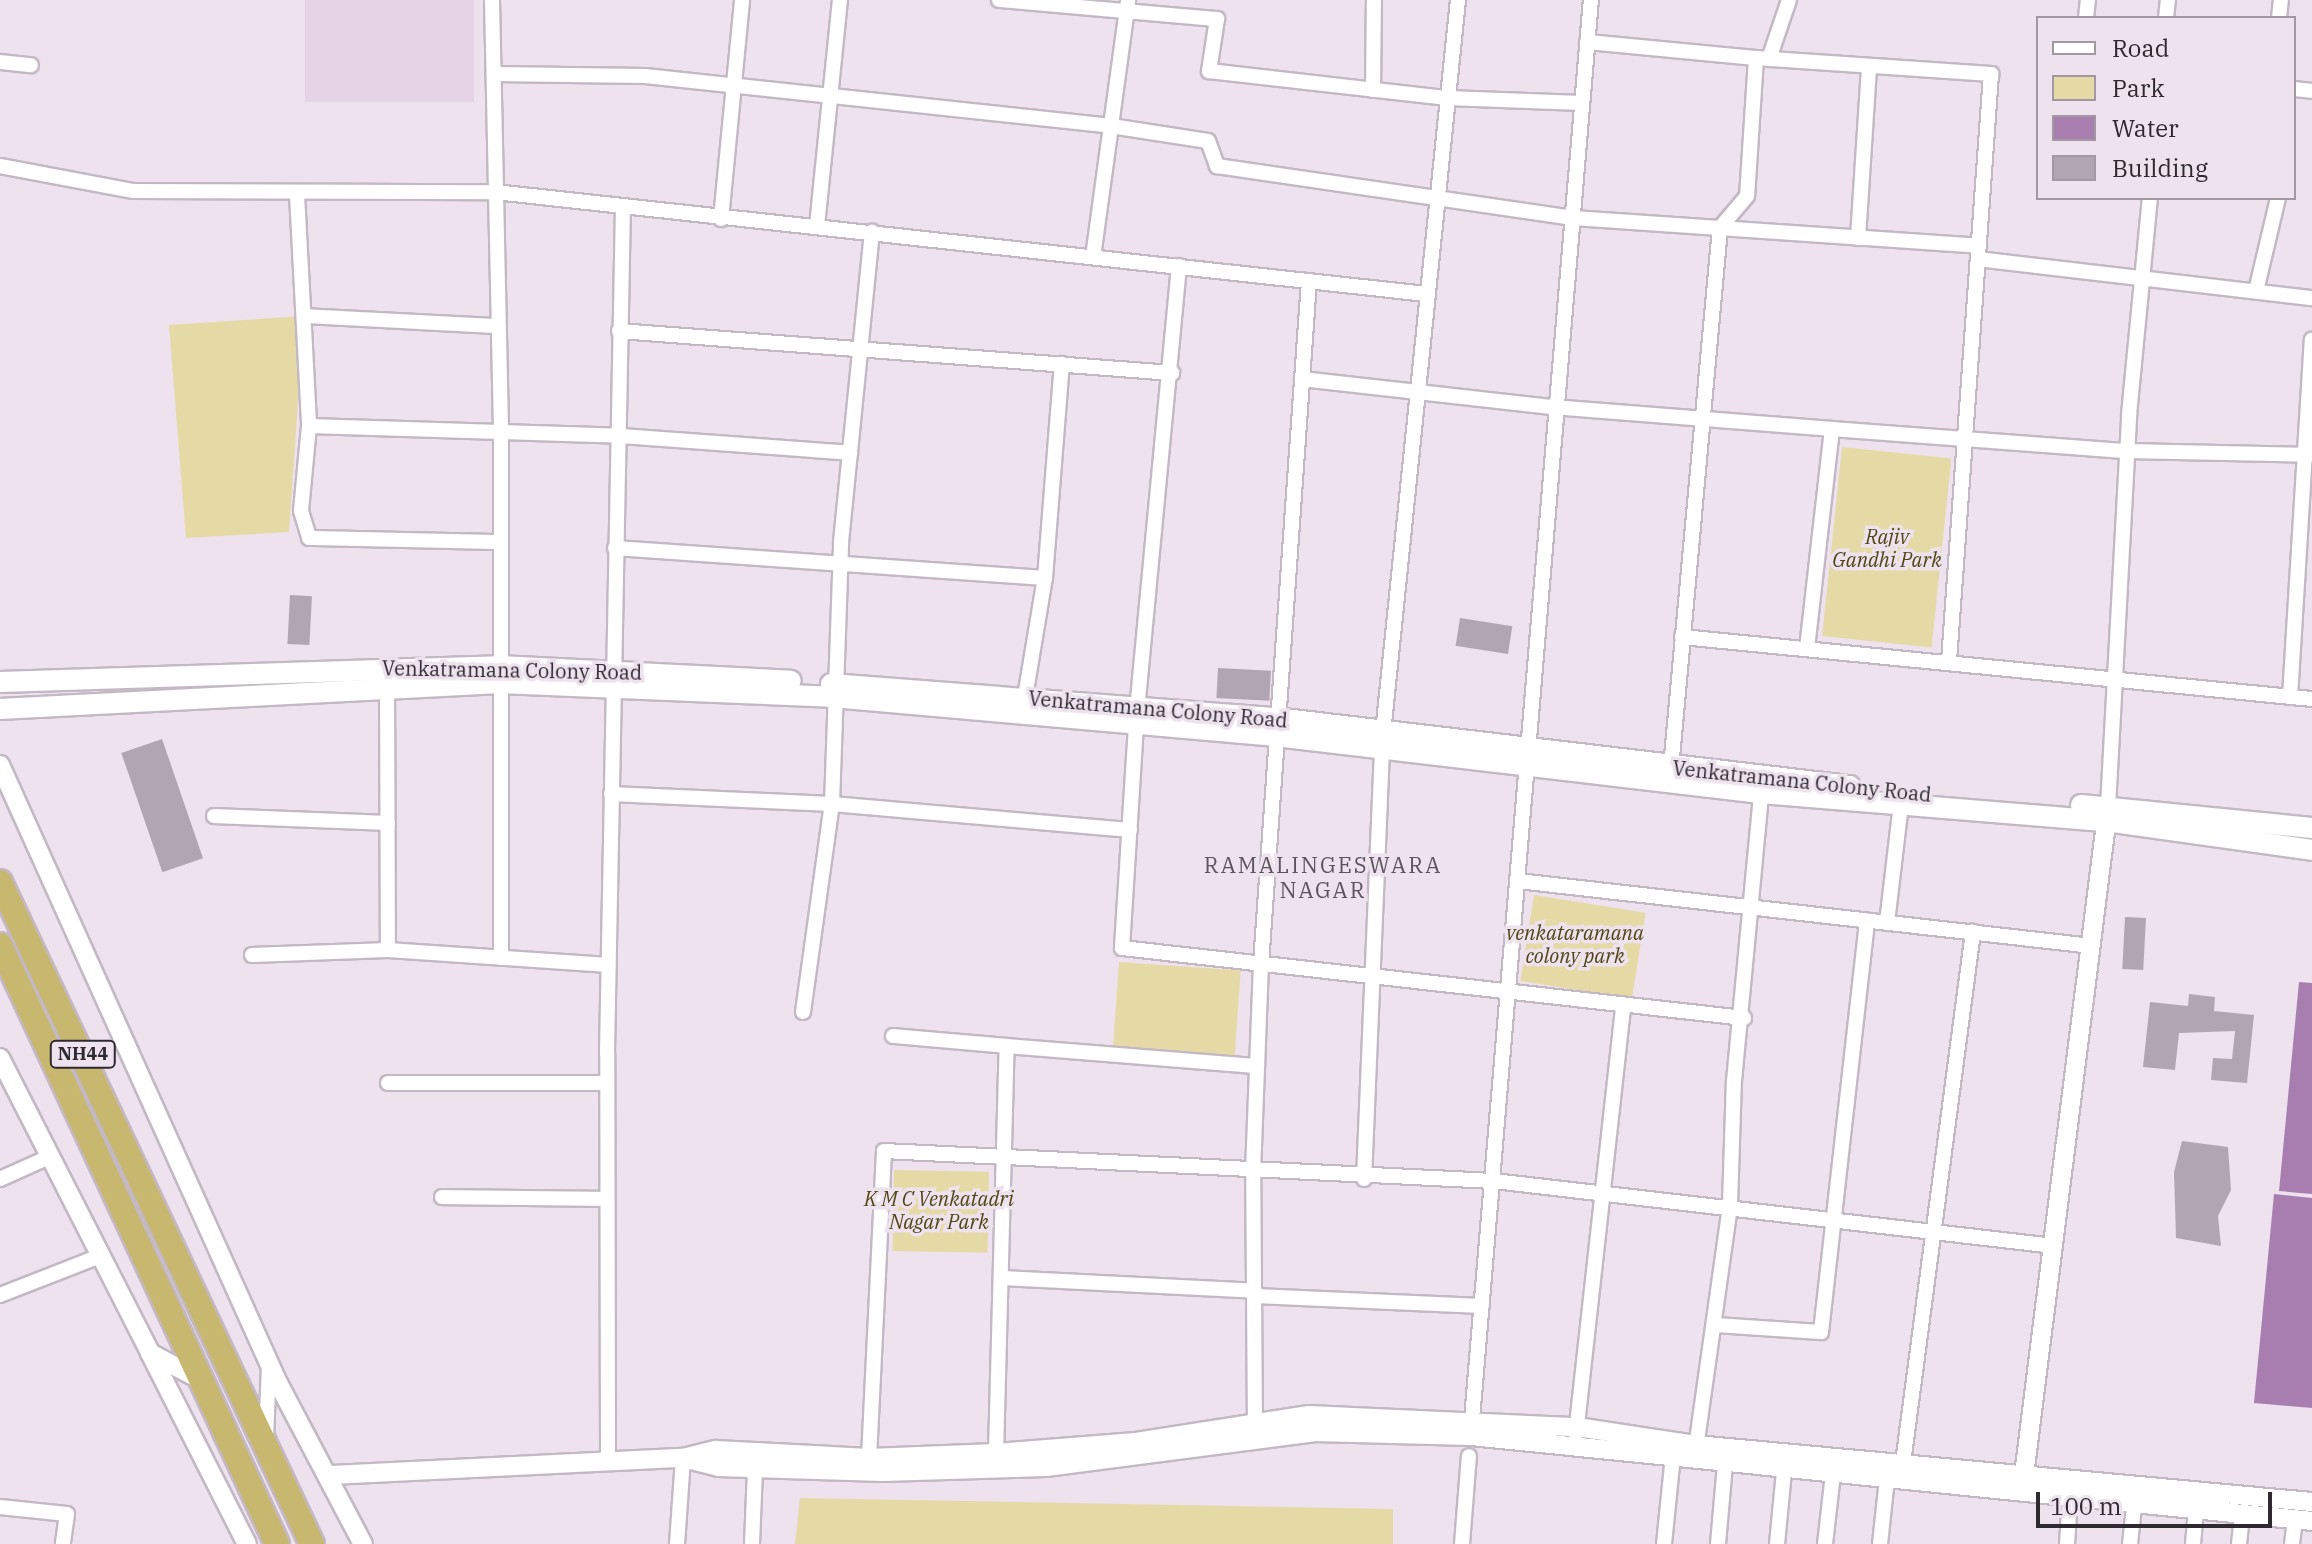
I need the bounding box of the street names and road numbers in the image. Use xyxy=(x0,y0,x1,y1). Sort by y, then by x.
street label: Venkatramana Colony Road xyxy=(382,656,642,684)
street label: Venkatramana Colony Road xyxy=(1027,686,1289,732)
street label: Venkatramana Colony Road xyxy=(1671,755,1933,807)
road number: NH44 xyxy=(49,1040,117,1068)

